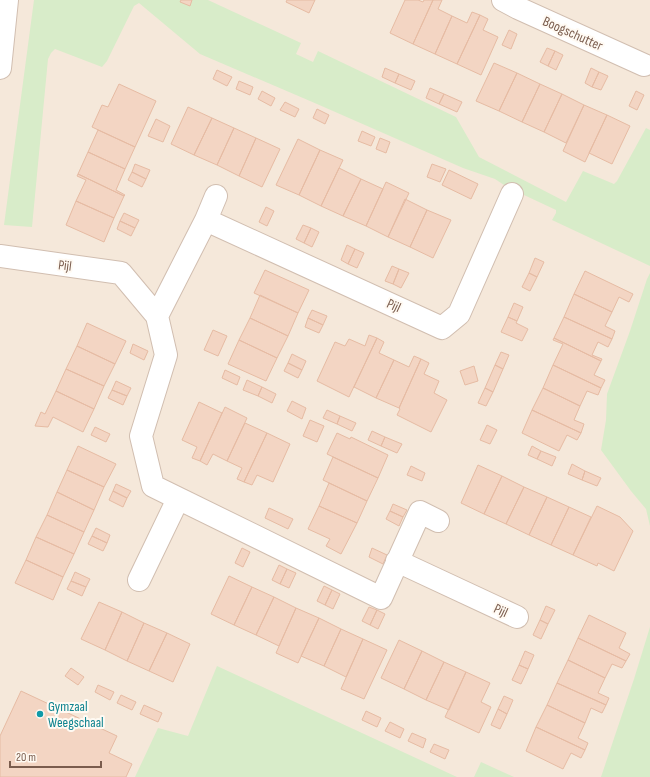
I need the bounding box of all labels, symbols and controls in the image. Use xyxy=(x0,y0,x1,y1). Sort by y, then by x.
street label: Boogschutter xyxy=(540,13,605,54)
street label: Pijl xyxy=(57,256,73,275)
street label: Pijl xyxy=(384,295,404,316)
street label: Pijl xyxy=(491,600,511,621)
place label: Gymzaal Weegschaal xyxy=(48,698,104,731)
marker: Gymzaal Weegschaal xyxy=(35,709,45,719)
scale bar xyxy=(10,743,101,769)
text: 20 m xyxy=(16,750,36,765)

